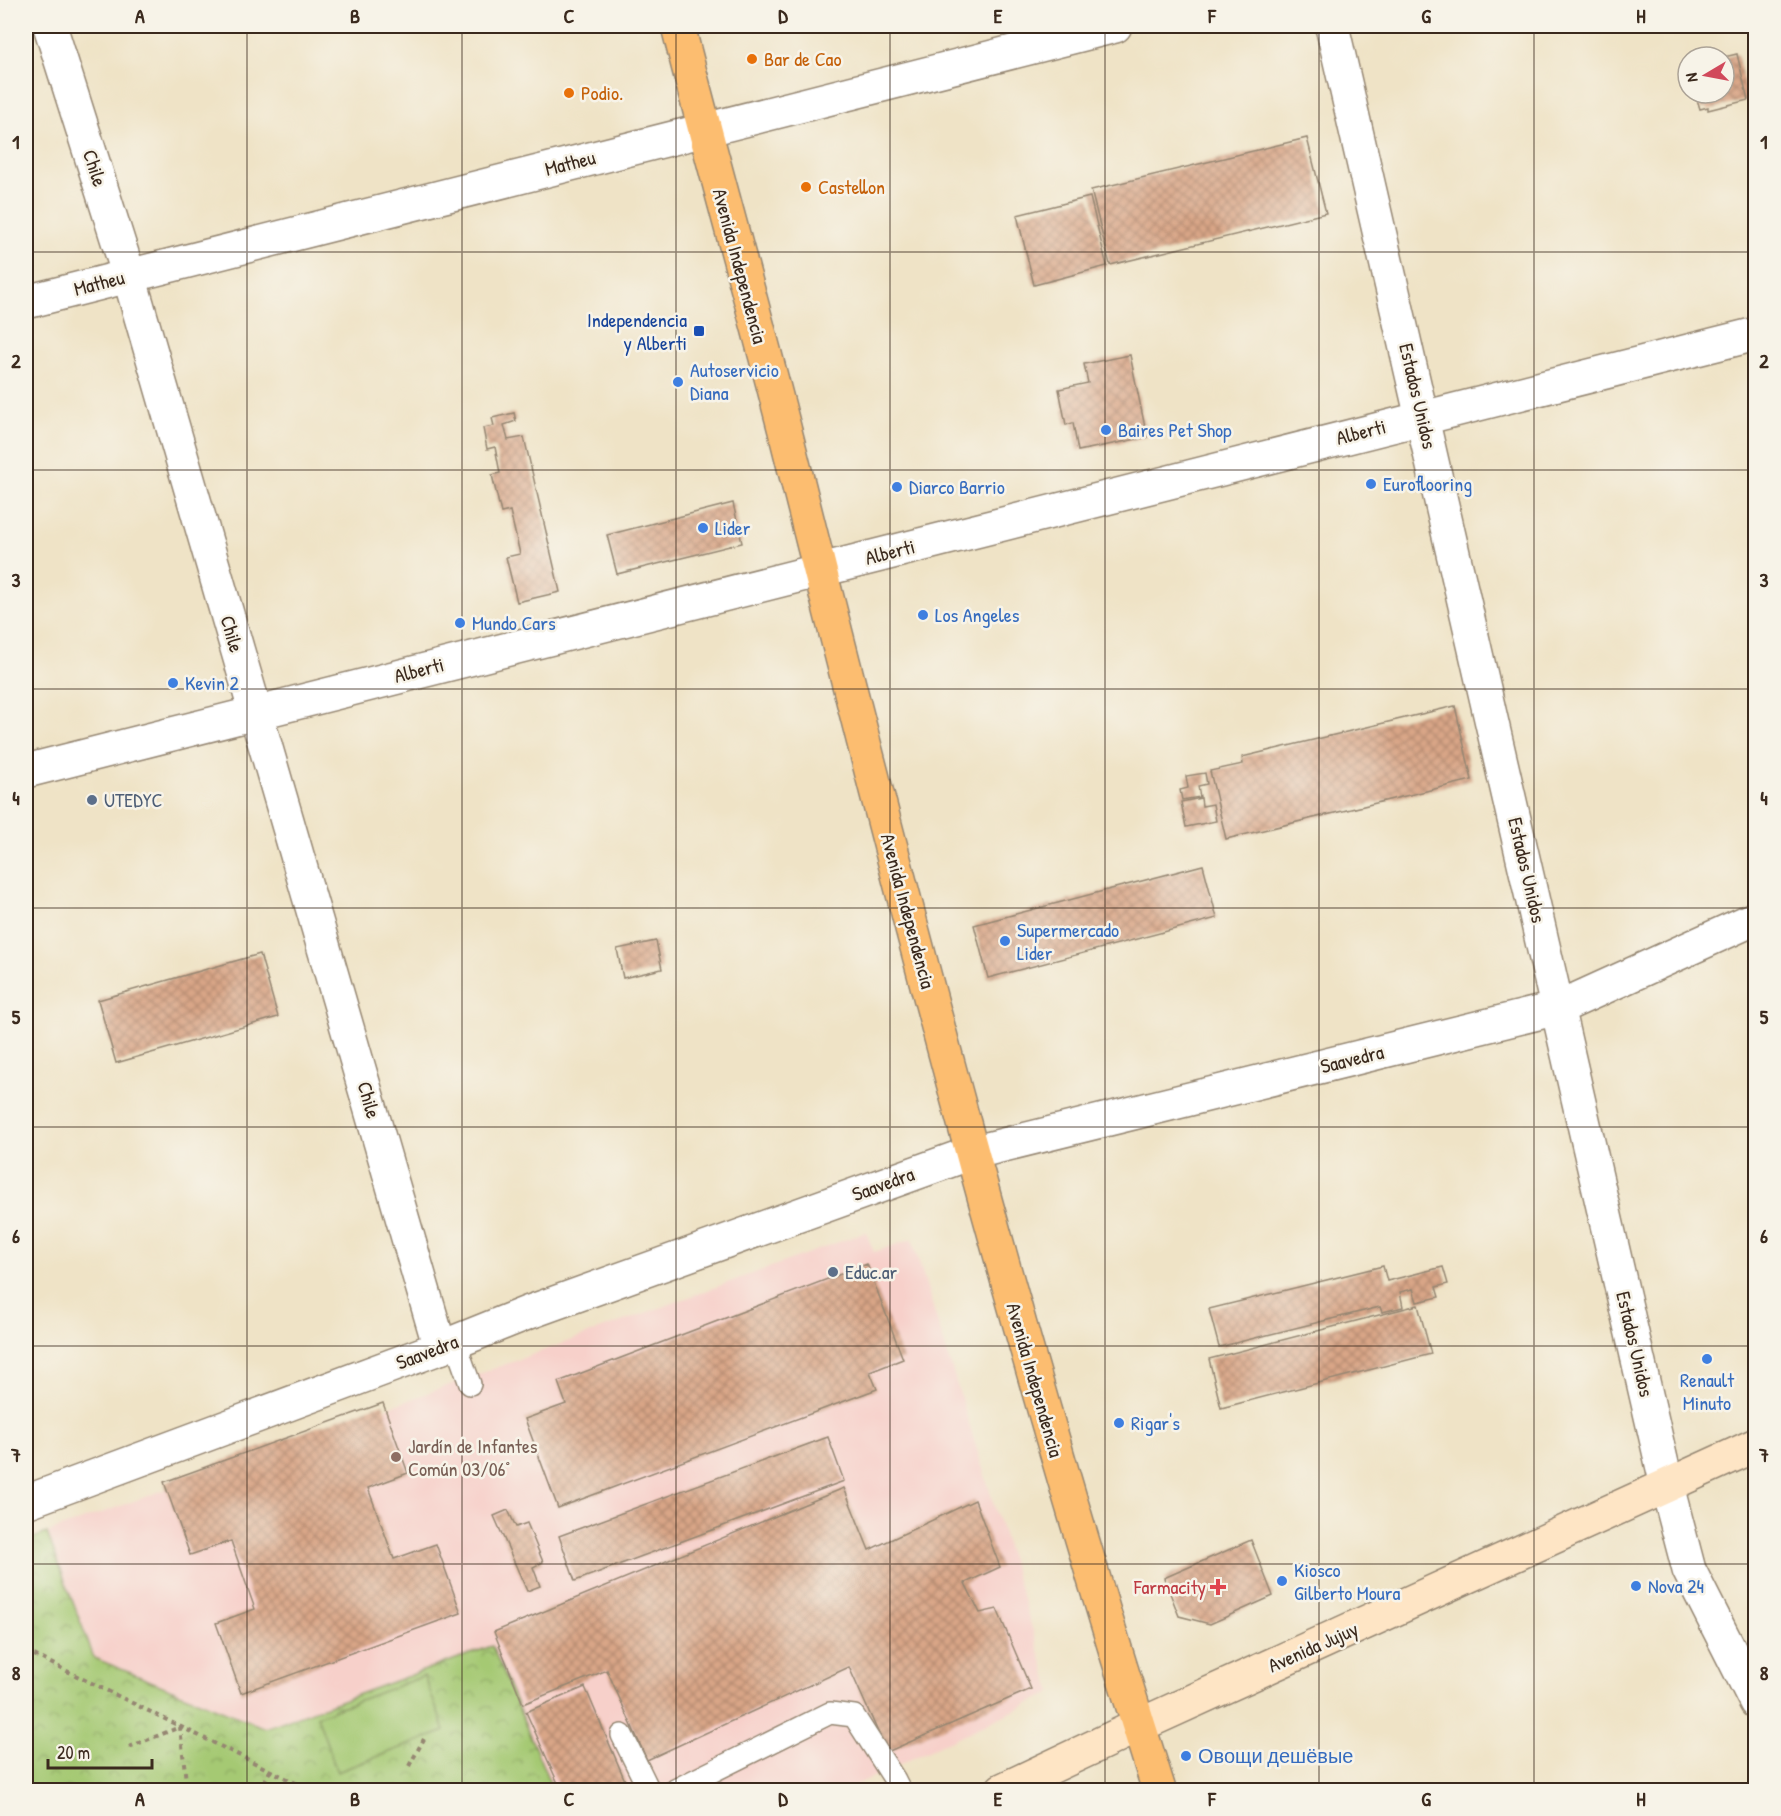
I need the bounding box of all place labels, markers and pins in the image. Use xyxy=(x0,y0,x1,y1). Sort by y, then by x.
place label: Bar de Cao xyxy=(764,45,842,72)
marker: Bar de Cao xyxy=(745,52,759,66)
place label: Podio. xyxy=(581,79,623,106)
marker: Podio. xyxy=(562,86,576,100)
place label: Castellon xyxy=(818,173,885,200)
marker: Castellon xyxy=(799,180,813,194)
place label: Independencia y Alberti xyxy=(587,306,687,356)
marker: Independencia y Alberti xyxy=(692,324,706,338)
place label: Autoservicio Diana xyxy=(690,356,779,406)
marker: Autoservicio Diana xyxy=(671,375,685,389)
place label: Baires Pet Shop xyxy=(1118,416,1232,443)
marker: Baires Pet Shop xyxy=(1099,423,1113,437)
place label: Euroflooring xyxy=(1383,470,1472,497)
place label: Diarco Barrio xyxy=(909,473,1005,500)
marker: Euroflooring xyxy=(1364,477,1378,491)
marker: Diarco Barrio xyxy=(890,480,904,494)
place label: Lider xyxy=(715,514,751,541)
marker: Lider xyxy=(696,521,710,535)
place label: Los Angeles xyxy=(935,601,1020,628)
marker: Los Angeles xyxy=(916,608,930,622)
place label: Mundo Cars xyxy=(472,609,556,636)
marker: Mundo Cars xyxy=(453,616,467,630)
place label: Kevin 2 xyxy=(185,669,240,696)
marker: Kevin 2 xyxy=(166,676,180,690)
place label: UTEDYC xyxy=(104,786,163,813)
marker: UTEDYC xyxy=(85,793,99,807)
place label: Supermercado Lider xyxy=(1017,916,1119,966)
marker: Supermercado Lider xyxy=(998,934,1012,948)
place label: Educ.ar xyxy=(845,1258,898,1285)
marker: Educ.ar xyxy=(826,1265,840,1279)
marker: Renault Minuto xyxy=(1700,1352,1714,1366)
place label: Renault Minuto xyxy=(1680,1366,1735,1416)
place label: Rigar's xyxy=(1131,1409,1180,1436)
marker: Rigar's xyxy=(1112,1416,1126,1430)
place label: Jardín de Infantes Común 03/06° xyxy=(408,1432,538,1482)
marker: Jardín de Infantes Común 03/06° xyxy=(389,1450,403,1464)
place label: Kiosco Gilberto Moura xyxy=(1294,1556,1400,1606)
place label: Nova 24 xyxy=(1648,1572,1704,1599)
place label: Farmacity xyxy=(1133,1573,1206,1600)
marker: Kiosco Gilberto Moura xyxy=(1275,1574,1289,1588)
marker: Nova 24 xyxy=(1629,1579,1643,1593)
marker: Farmacity xyxy=(1211,1580,1225,1594)
place label: Овощи дешёвые xyxy=(1198,1742,1353,1769)
marker: Овощи дешёвые xyxy=(1179,1749,1193,1763)

